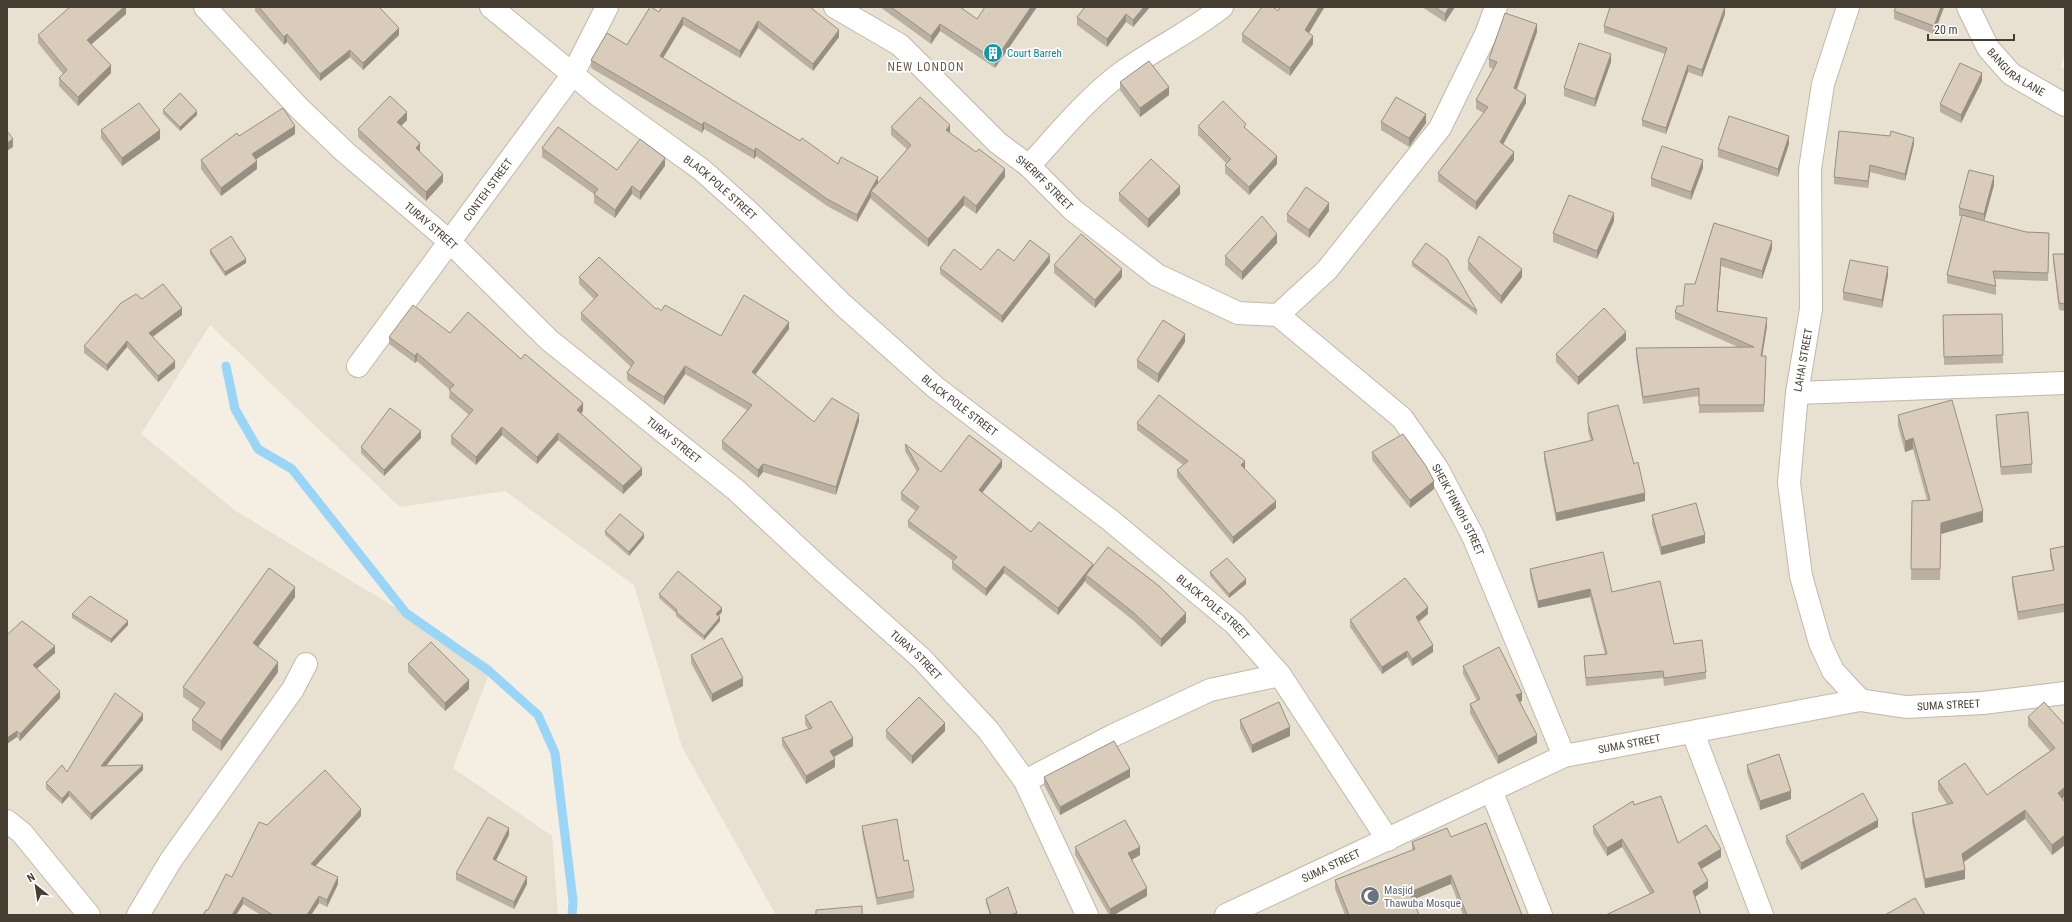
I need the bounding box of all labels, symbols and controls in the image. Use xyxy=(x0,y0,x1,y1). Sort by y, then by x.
scale bar xyxy=(1928,16,2014,42)
text: 20 m xyxy=(1934,23,1958,37)
building icon: Court Barreh xyxy=(982,42,1004,64)
street label: BANGURA LANE xyxy=(1984,46,2047,99)
place label: Court Barreh xyxy=(1007,47,1062,60)
district label: NEW LONDON xyxy=(888,60,964,74)
street label: BLACK POLE STREET xyxy=(681,153,759,223)
street label: SHERIFF STREET xyxy=(1013,153,1075,213)
street label: CONTEH STREET xyxy=(461,156,516,224)
street label: TURAY STREET xyxy=(402,200,460,253)
street label: LAHAI STREET xyxy=(1792,327,1816,393)
street label: BLACK POLE STREET xyxy=(919,372,1000,439)
street label: TURAY STREET xyxy=(644,415,703,466)
street label: SHEIK FINNOH STREET xyxy=(1429,461,1486,558)
street label: BLACK POLE STREET xyxy=(1174,572,1252,643)
street label: TURAY STREET xyxy=(887,628,944,683)
street label: SUMA STREET xyxy=(1917,697,1981,713)
street label: SUMA STREET xyxy=(1597,732,1662,756)
street label: SUMA STREET xyxy=(1300,847,1363,885)
north arrow xyxy=(16,866,56,906)
text: N xyxy=(25,870,38,885)
place label: Masjid Thawuba Mosque xyxy=(1384,884,1461,910)
mosque icon: Masjid Thawuba Mosque xyxy=(1359,885,1381,907)

